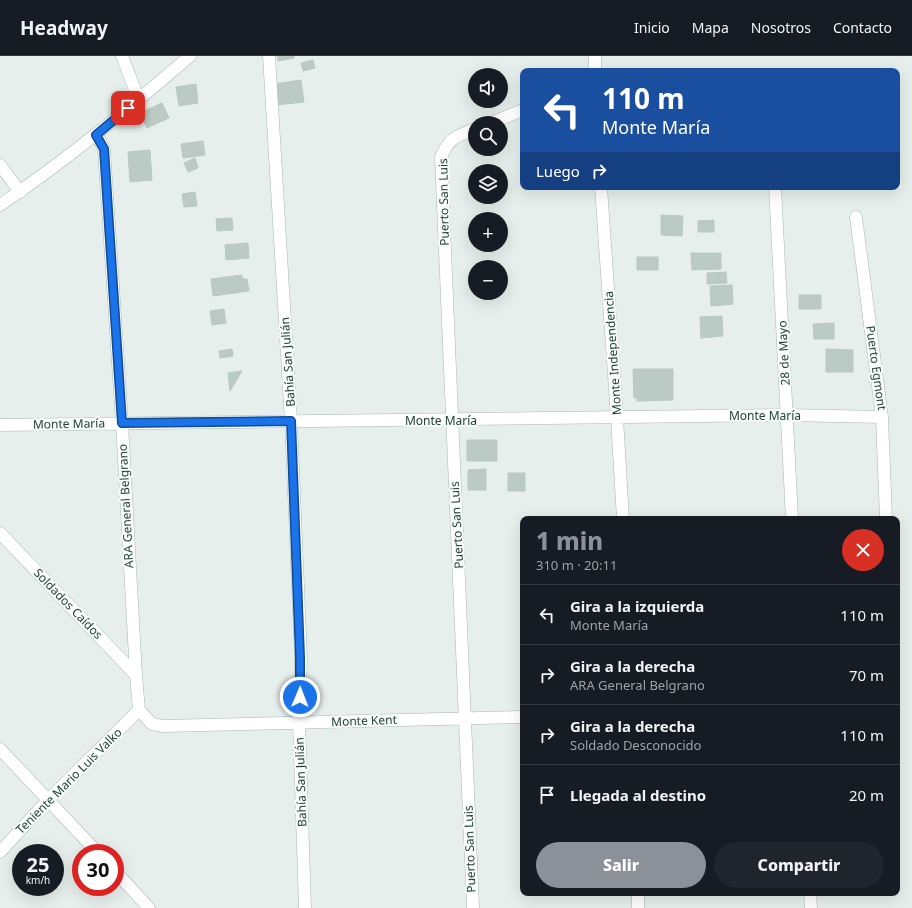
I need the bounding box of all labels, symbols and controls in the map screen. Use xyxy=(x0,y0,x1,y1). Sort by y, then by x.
text: Headway xyxy=(20,15,108,41)
text: Inicio xyxy=(634,18,670,37)
text: Mapa xyxy=(692,18,729,37)
text: Nosotros xyxy=(751,18,811,37)
text: Contacto xyxy=(833,18,892,37)
map controls xyxy=(468,68,508,300)
button: sound xyxy=(468,68,508,108)
text: 110 m xyxy=(602,79,685,117)
icon: left xyxy=(536,84,588,136)
pin xyxy=(111,91,145,125)
icon: arrive xyxy=(117,97,139,119)
text: Monte María xyxy=(602,115,710,139)
button: search xyxy=(468,116,508,156)
street label: Puerto San Luis xyxy=(434,158,453,246)
icon: right xyxy=(588,160,610,182)
text: Luego xyxy=(536,161,580,181)
button: layers xyxy=(468,164,508,204)
button: + xyxy=(468,212,508,252)
button: − xyxy=(468,260,508,300)
street label: Monte Independencia xyxy=(600,291,625,416)
street label: Bahía San Julián xyxy=(276,317,299,407)
street label: 28 de Mayo xyxy=(773,320,794,386)
street label: Puerto Egmont xyxy=(862,324,891,412)
street label: Monte María xyxy=(729,407,801,424)
street label: Monte María xyxy=(405,412,477,429)
street label: Monte María xyxy=(33,414,105,433)
street label: ARA General Belgrano xyxy=(114,443,137,569)
street label: Puerto San Luis xyxy=(446,481,467,569)
text: 1 min xyxy=(536,524,603,557)
button: close xyxy=(842,529,884,571)
text: 310 m · 20:11 xyxy=(536,556,617,574)
street label: Soldados Caídos xyxy=(30,565,107,643)
text: Gira a la izquierda xyxy=(570,596,704,616)
icon: left xyxy=(536,604,558,626)
text: 110 m xyxy=(840,605,884,625)
text: Monte María xyxy=(570,616,648,634)
text: Gira a la derecha xyxy=(570,656,695,676)
icon: right xyxy=(536,664,558,686)
text: 70 m xyxy=(849,665,884,685)
position arrow xyxy=(279,676,321,718)
text: ARA General Belgrano xyxy=(570,676,705,694)
street label: Monte Kent xyxy=(331,711,398,730)
text: Gira a la derecha xyxy=(570,716,695,736)
street label: Teniente Mario Luis Valko xyxy=(12,724,125,837)
icon: right xyxy=(536,724,558,746)
text: 110 m xyxy=(840,725,884,745)
text: Soldado Desconocido xyxy=(570,736,701,754)
street label: Bahía San Julián xyxy=(290,737,311,827)
icon: arrive xyxy=(536,784,558,806)
text: Llegada al destino xyxy=(570,785,706,805)
text: 20 m xyxy=(849,785,884,805)
street label: Puerto San Luis xyxy=(459,805,480,893)
button: Salir xyxy=(536,842,706,888)
button: Compartir xyxy=(714,842,884,888)
speed limit sign: 30 xyxy=(72,844,124,896)
text: 25 xyxy=(27,851,49,878)
text: km/h xyxy=(26,873,50,887)

